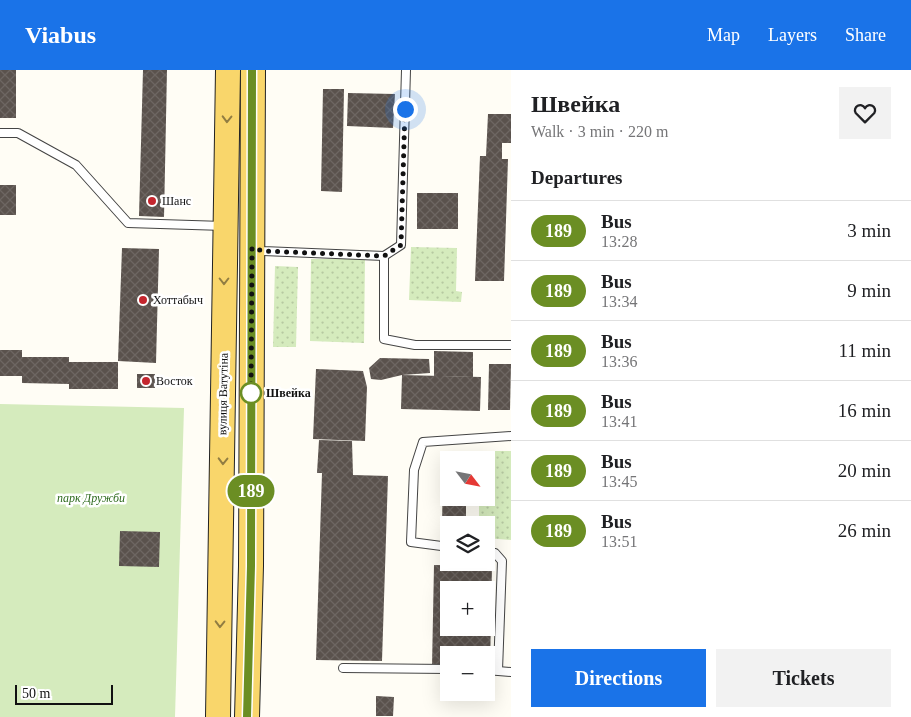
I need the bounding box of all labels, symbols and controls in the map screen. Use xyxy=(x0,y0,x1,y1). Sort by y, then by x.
text: Viabus xyxy=(25,22,96,48)
text: Map xyxy=(707,25,740,45)
text: Layers xyxy=(768,25,817,45)
text: Share xyxy=(845,25,886,45)
button: heart xyxy=(839,87,891,139)
text: Швейка xyxy=(531,91,620,117)
your location xyxy=(393,97,418,122)
one-way arrow xyxy=(222,115,232,123)
text: Walk · 3 min · 220 m xyxy=(531,123,668,140)
text: Departures xyxy=(531,167,622,188)
place label: Шанс xyxy=(162,194,191,208)
marker: Шанс xyxy=(146,195,158,207)
text: Bus xyxy=(601,211,632,232)
text: 3 min xyxy=(847,220,891,241)
text: 189 xyxy=(545,221,572,241)
text: 13:28 xyxy=(601,233,637,250)
text: Bus xyxy=(601,271,632,292)
one-way arrow xyxy=(219,277,230,285)
text: 9 min xyxy=(847,280,891,301)
text: 189 xyxy=(545,281,572,301)
place label: Хоттабыч xyxy=(153,293,203,307)
text: 13:34 xyxy=(601,293,637,310)
marker: Хоттабыч xyxy=(137,294,149,306)
text: Bus xyxy=(601,331,632,352)
text: 11 min xyxy=(838,340,891,361)
text: 189 xyxy=(545,341,572,361)
street label: вулиця Ватутіна xyxy=(215,352,231,435)
text: 13:36 xyxy=(601,353,637,370)
place label: Восток xyxy=(156,374,193,388)
marker: Восток xyxy=(140,375,152,387)
marker: Швейка xyxy=(240,382,262,404)
place label: Швейка xyxy=(266,386,311,400)
text: Bus xyxy=(601,391,632,412)
text: 16 min xyxy=(838,400,891,421)
text: 189 xyxy=(545,401,572,421)
text: 13:41 xyxy=(601,413,637,430)
north arrow xyxy=(440,451,495,506)
map controls xyxy=(440,451,495,701)
text: Bus xyxy=(601,451,632,472)
one-way arrow xyxy=(217,457,228,465)
text: 20 min xyxy=(838,460,891,481)
text: 189 xyxy=(545,461,572,481)
text: 13:45 xyxy=(601,473,637,490)
line badge: 189 xyxy=(222,475,280,507)
text: 189 xyxy=(238,481,265,501)
park label: парк Дружби xyxy=(57,491,125,505)
text: Bus xyxy=(601,511,632,532)
button: layers xyxy=(440,516,495,571)
text: 26 min xyxy=(838,520,891,541)
text: 189 xyxy=(545,521,572,541)
text: 13:51 xyxy=(601,533,637,550)
button: + xyxy=(440,581,495,636)
one-way arrow xyxy=(215,620,225,628)
button: − xyxy=(440,646,495,701)
button: Directions xyxy=(531,649,706,707)
button: Tickets xyxy=(716,649,891,707)
scale bar xyxy=(15,682,112,705)
text: 50 m xyxy=(22,686,50,701)

